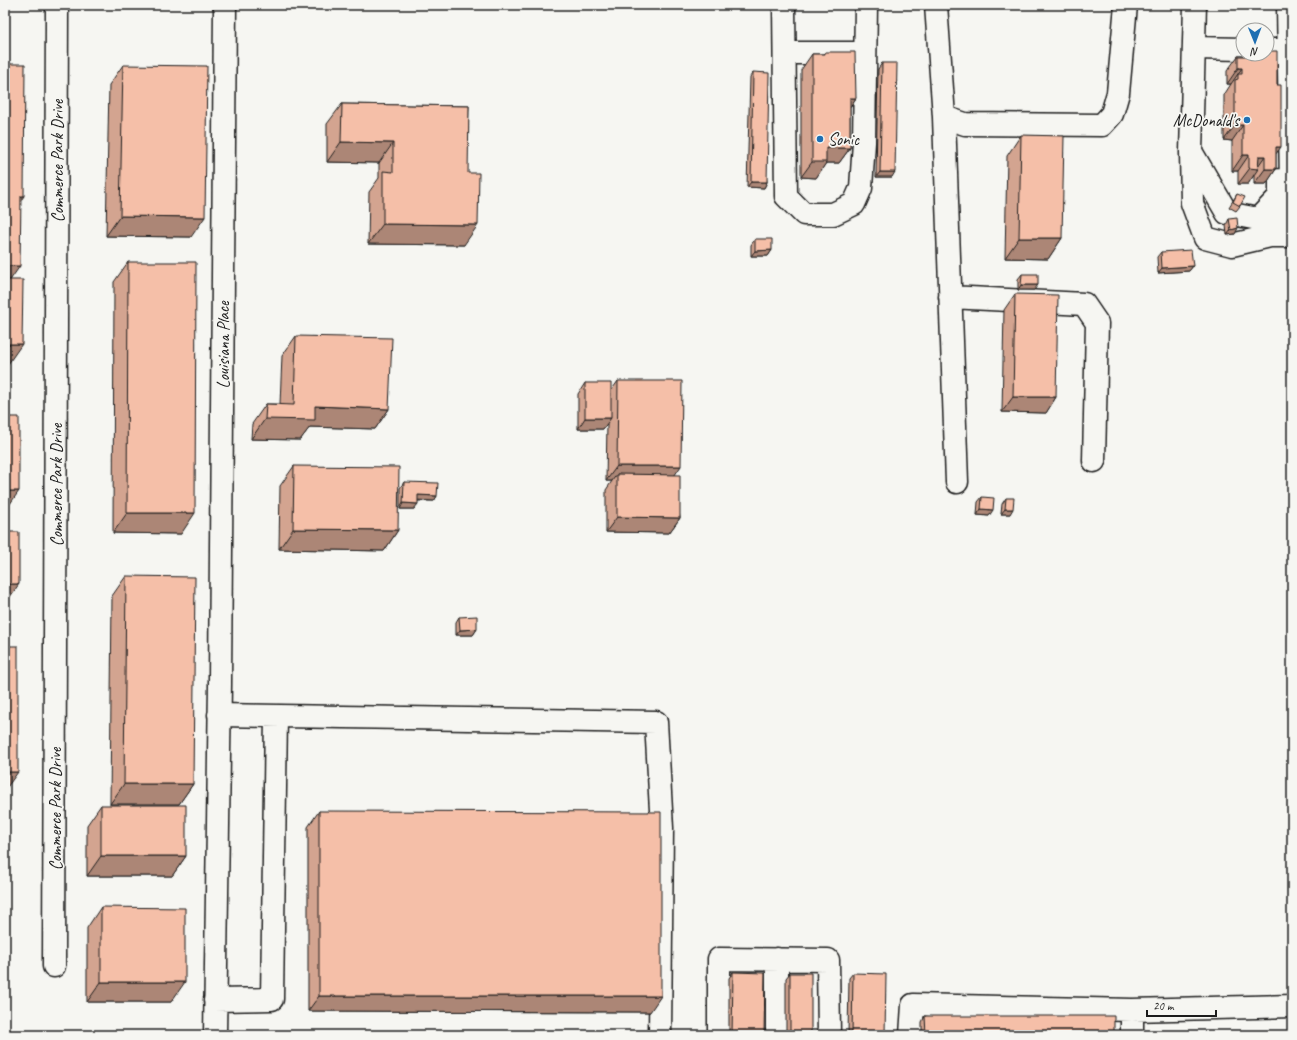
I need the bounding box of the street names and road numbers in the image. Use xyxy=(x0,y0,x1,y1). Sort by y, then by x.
street label: Commerce Park Drive xyxy=(47,98,68,222)
street label: Louisiana Place xyxy=(213,300,234,389)
street label: Commerce Park Drive xyxy=(46,422,67,546)
street label: Commerce Park Drive xyxy=(45,746,66,870)

